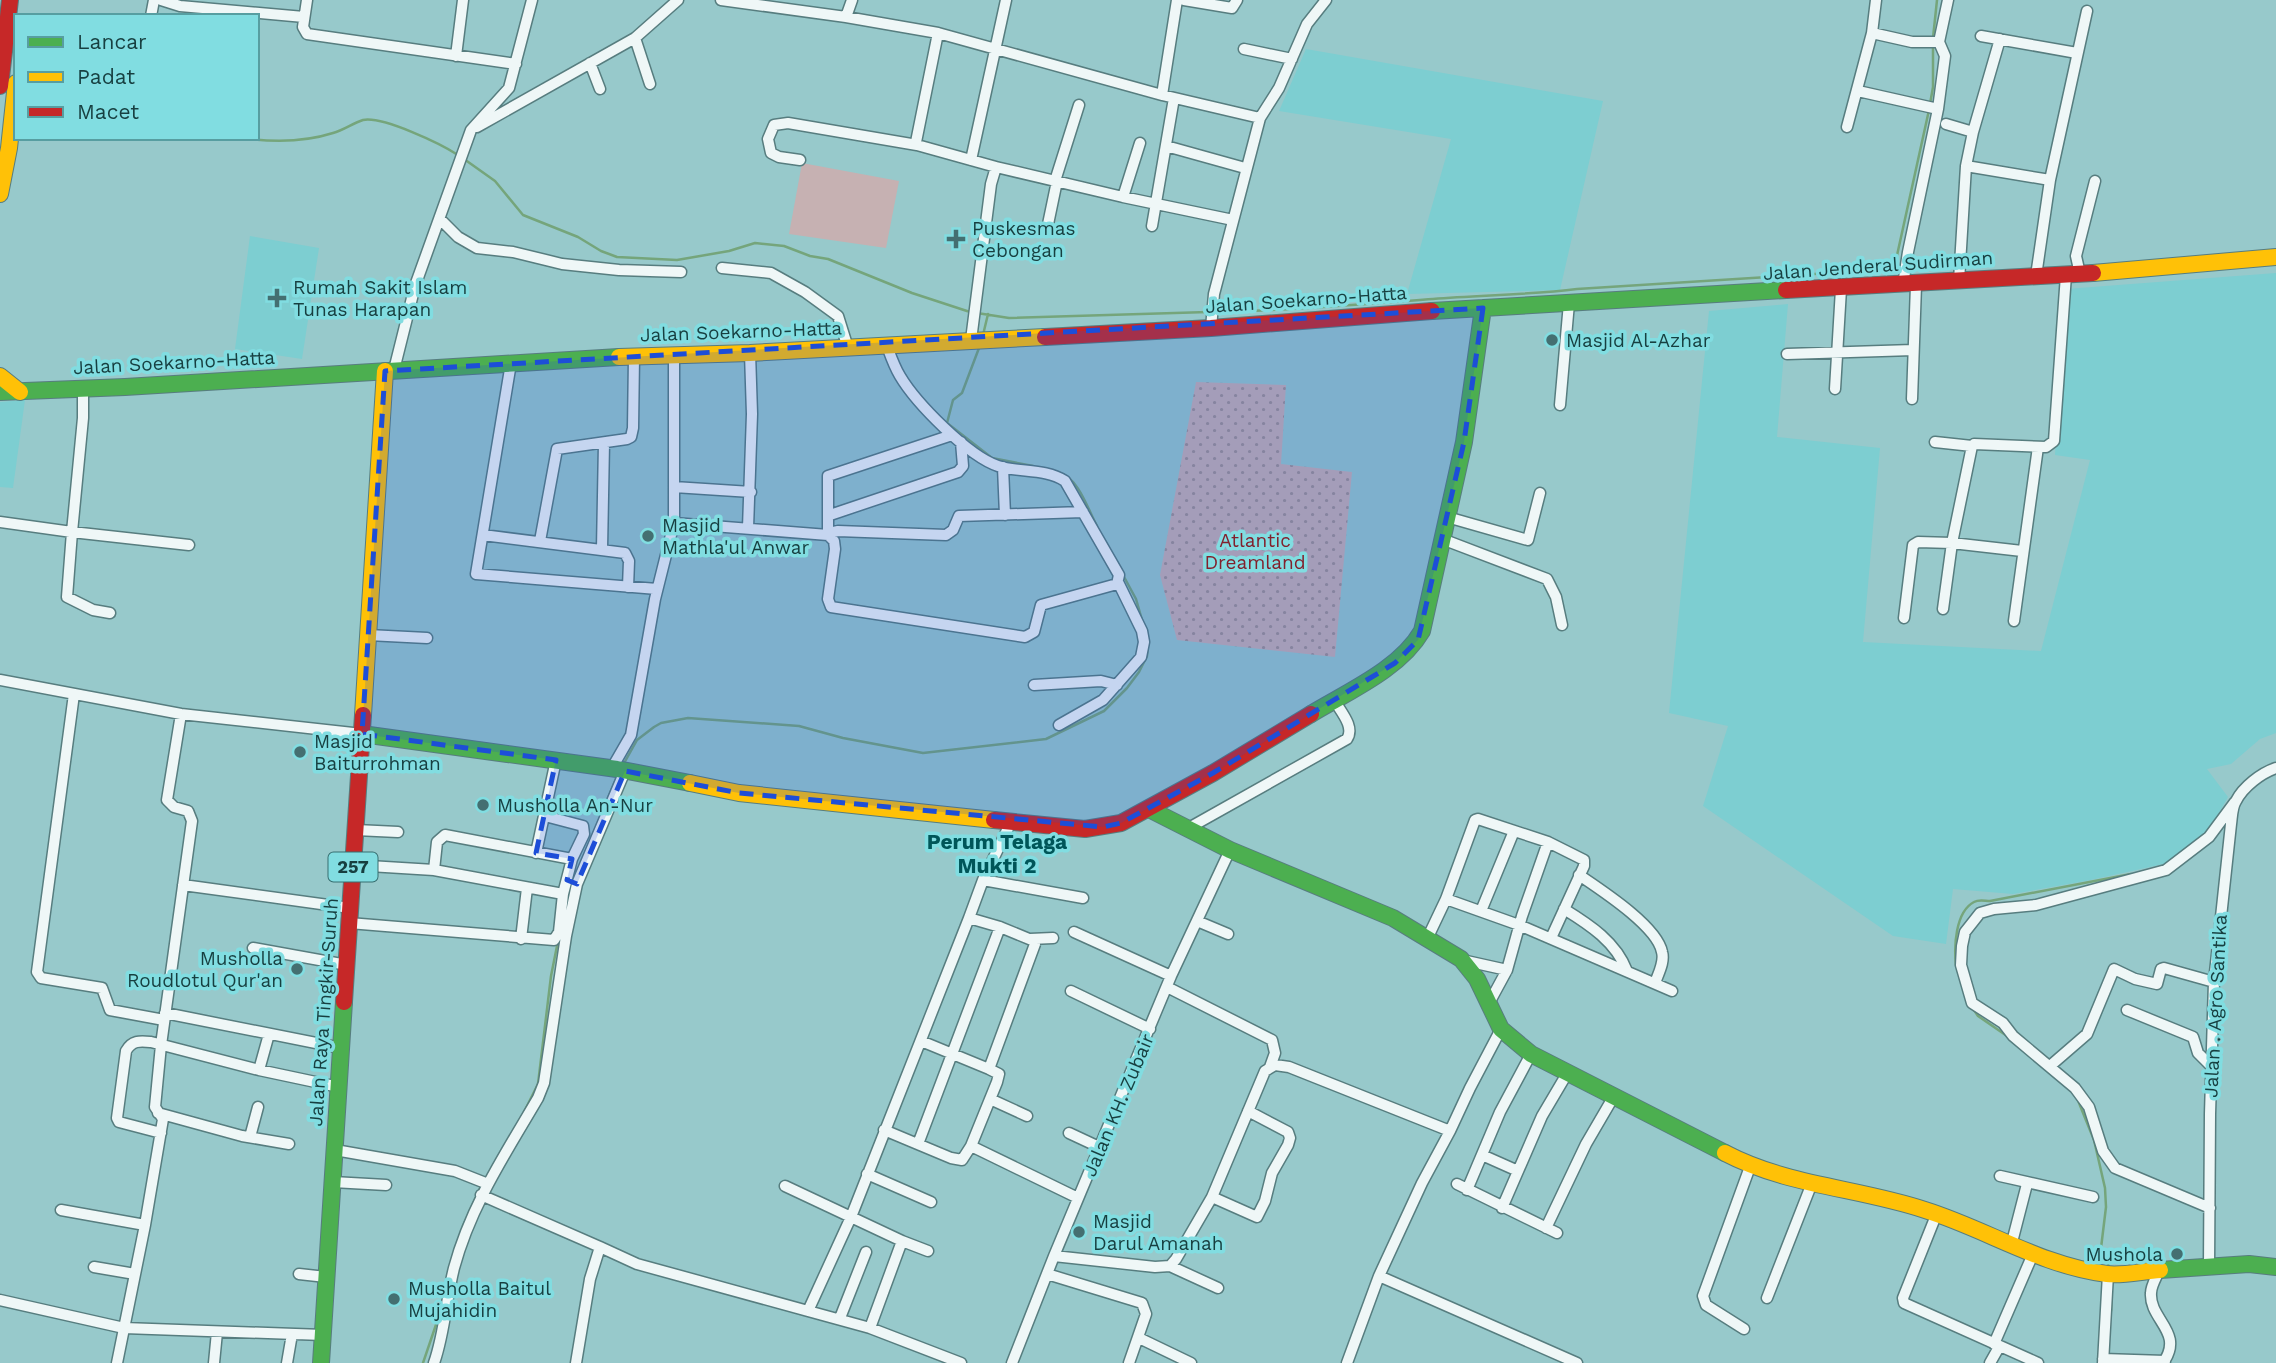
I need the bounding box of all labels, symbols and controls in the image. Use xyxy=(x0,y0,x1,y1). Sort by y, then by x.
legend xyxy=(14,14,259,140)
text: Lancar xyxy=(77,29,147,54)
text: Padat xyxy=(77,64,135,89)
text: Macet xyxy=(77,99,139,124)
place label: Puskesmas Cebongan xyxy=(972,217,1076,262)
marker: Puskesmas Cebongan xyxy=(946,229,966,249)
street label: Jalan Jenderal Sudirman xyxy=(1762,246,1994,285)
place label: Rumah Sakit Islam Tunas Harapan xyxy=(293,276,467,321)
street label: Jalan Soekarno-Hatta xyxy=(1204,281,1408,318)
marker: Rumah Sakit Islam Tunas Harapan xyxy=(267,288,287,308)
street label: Jalan Soekarno-Hatta xyxy=(640,316,843,347)
place label: Masjid Al-Azhar xyxy=(1566,329,1711,352)
marker: Masjid Al-Azhar xyxy=(1544,332,1560,348)
street label: Jalan Soekarno-Hatta xyxy=(73,346,276,379)
place label: Masjid Mathla'ul Anwar xyxy=(662,514,810,559)
marker: Masjid Mathla'ul Anwar xyxy=(640,528,656,544)
park label: Atlantic Dreamland xyxy=(1204,529,1306,574)
place label: Masjid Baiturrohman xyxy=(314,730,441,775)
marker: Masjid Baiturrohman xyxy=(292,744,308,760)
place label: Musholla An-Nur xyxy=(497,794,653,817)
marker: Musholla An-Nur xyxy=(475,797,491,813)
district label: Perum Telaga Mukti 2 xyxy=(927,829,1068,878)
road number: 257 xyxy=(328,852,378,882)
street label: Jalan Raya Tingkir-Suruh xyxy=(304,897,343,1127)
street label: Jalan . Agro Santika xyxy=(2199,914,2232,1098)
place label: Musholla Roudlotul Qur'an xyxy=(127,947,283,992)
marker: Musholla Roudlotul Qur'an xyxy=(289,961,305,977)
street label: Jalan KH. Zubair xyxy=(1078,1030,1159,1180)
place label: Masjid Darul Amanah xyxy=(1093,1210,1223,1255)
marker: Masjid Darul Amanah xyxy=(1071,1224,1087,1240)
place label: Mushola xyxy=(2085,1243,2163,1266)
marker: Mushola xyxy=(2169,1246,2185,1262)
place label: Musholla Baitul Mujahidin xyxy=(408,1277,551,1322)
marker: Musholla Baitul Mujahidin xyxy=(386,1291,402,1307)

